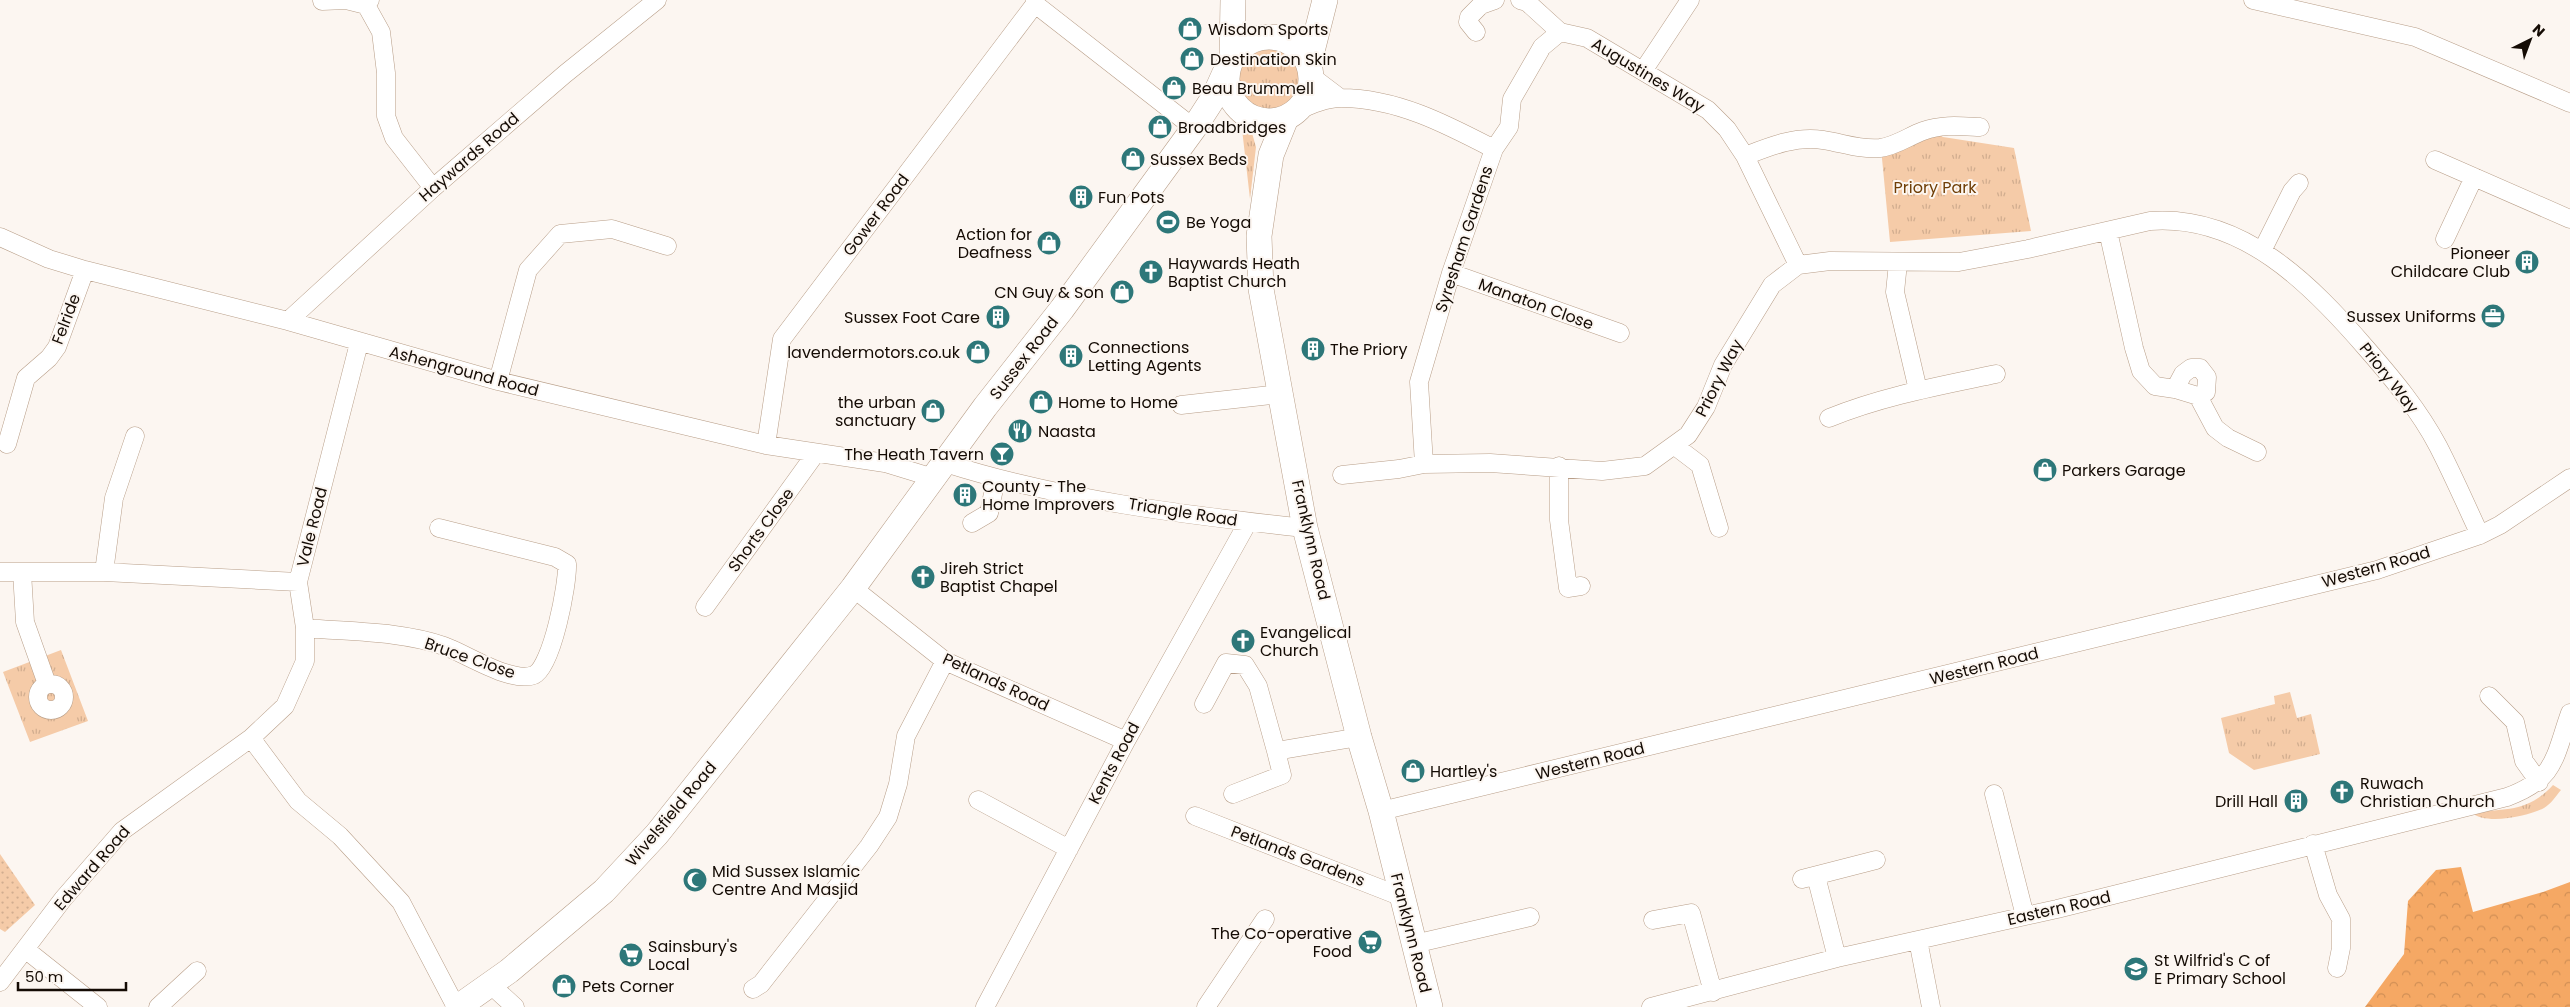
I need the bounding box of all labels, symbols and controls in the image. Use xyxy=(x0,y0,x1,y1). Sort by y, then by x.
north arrow xyxy=(2505,15,2555,65)
shop icon: Wisdom Sports xyxy=(1177,16,1203,42)
place label: Wisdom Sports xyxy=(1208,18,1328,41)
text: N xyxy=(2528,19,2549,41)
street label: Augustines Way xyxy=(1587,32,1709,118)
shop icon: Destination Skin xyxy=(1179,46,1205,72)
place label: Destination Skin xyxy=(1210,48,1337,71)
shop icon: Beau Brummell xyxy=(1161,75,1187,101)
place label: Beau Brummell xyxy=(1192,77,1314,100)
street label: Haywards Road xyxy=(414,107,524,207)
shop icon: Broadbridges xyxy=(1147,114,1173,140)
place label: Broadbridges xyxy=(1178,116,1286,139)
shop icon: Sussex Beds xyxy=(1120,146,1146,172)
place label: Sussex Beds xyxy=(1150,148,1247,171)
street label: Syresham Gardens xyxy=(1429,163,1499,315)
street label: Gower Road xyxy=(837,169,915,261)
park label: Priory Park xyxy=(1894,176,1977,199)
building icon: Fun Pots xyxy=(1068,184,1094,210)
place label: Fun Pots xyxy=(1098,186,1165,209)
sports icon: Be Yoga xyxy=(1155,209,1181,235)
place label: Be Yoga xyxy=(1186,211,1251,234)
place label: Action for Deafness xyxy=(956,223,1032,264)
shop icon: Action for Deafness xyxy=(1036,230,1062,256)
place label: Pioneer Childcare Club xyxy=(2391,242,2510,283)
building icon: Pioneer Childcare Club xyxy=(2514,249,2540,275)
place label: Haywards Heath Baptist Church xyxy=(1168,252,1300,293)
church icon: Haywards Heath Baptist Church xyxy=(1138,259,1164,285)
street label: Manaton Close xyxy=(1475,272,1597,336)
shop icon: CN Guy & Son xyxy=(1109,279,1135,305)
place label: CN Guy & Son xyxy=(994,281,1104,304)
street label: Felride xyxy=(46,290,86,348)
office icon: Sussex Uniforms xyxy=(2480,303,2506,329)
building icon: Sussex Foot Care xyxy=(985,304,1011,330)
place label: Sussex Uniforms xyxy=(2347,305,2476,328)
place label: Sussex Foot Care xyxy=(844,306,980,329)
street label: Sussex Road xyxy=(984,312,1064,404)
street label: Priory Way xyxy=(1690,335,1748,421)
place label: Connections Letting Agents xyxy=(1088,336,1202,377)
building icon: The Priory xyxy=(1300,336,1326,362)
place label: The Priory xyxy=(1330,338,1407,361)
street label: Priory Way xyxy=(2354,338,2424,418)
shop icon: lavendermotors.co.uk xyxy=(965,339,991,365)
street label: Ashenground Road xyxy=(387,340,541,402)
place label: lavendermotors.co.uk xyxy=(787,341,961,364)
building icon: Connections Letting Agents xyxy=(1058,343,1084,369)
shop icon: Home to Home xyxy=(1028,389,1054,415)
place label: the urban sanctuary xyxy=(835,391,916,432)
place label: Home to Home xyxy=(1058,391,1178,414)
shop icon: the urban sanctuary xyxy=(920,398,946,424)
restaurant icon: Naasta xyxy=(1007,418,1033,444)
place label: Naasta xyxy=(1038,420,1096,443)
bar icon: The Heath Tavern xyxy=(989,441,1015,467)
place label: The Heath Tavern xyxy=(844,443,984,466)
shop icon: Parkers Garage xyxy=(2032,457,2058,483)
place label: Parkers Garage xyxy=(2062,459,2186,482)
place label: County - The Home Improvers xyxy=(982,475,1115,516)
street label: Franklynn Road xyxy=(1286,478,1336,602)
building icon: County - The Home Improvers xyxy=(952,482,978,508)
street label: Shorts Close xyxy=(723,483,799,577)
street label: Vale Road xyxy=(291,485,333,569)
street label: Triangle Road xyxy=(1127,492,1239,532)
street label: Western Road xyxy=(2319,541,2433,593)
place label: Jireh Strict Baptist Chapel xyxy=(940,557,1058,598)
church icon: Jireh Strict Baptist Chapel xyxy=(910,564,936,590)
place label: Evangelical Church xyxy=(1260,621,1351,662)
church icon: Evangelical Church xyxy=(1230,628,1256,654)
street label: Bruce Close xyxy=(421,632,519,684)
street label: Western Road xyxy=(1927,641,2041,691)
street label: Petlands Road xyxy=(939,647,1053,717)
street label: Kents Road xyxy=(1083,718,1145,808)
street label: Western Road xyxy=(1533,736,1647,786)
street label: Wivelsfield Road xyxy=(620,757,722,871)
shop icon: Hartley's xyxy=(1400,758,1426,784)
place label: Hartley's xyxy=(1430,760,1497,783)
place label: Ruwach Christian Church xyxy=(2360,772,2495,813)
church icon: Ruwach Christian Church xyxy=(2329,779,2355,805)
building icon: Drill Hall xyxy=(2283,788,2309,814)
place label: Drill Hall xyxy=(2215,790,2278,813)
street label: Petlands Gardens xyxy=(1228,820,1368,892)
street label: Edward Road xyxy=(49,821,135,915)
place label: Mid Sussex Islamic Centre And Masjid xyxy=(712,860,860,901)
mosque icon: Mid Sussex Islamic Centre And Masjid xyxy=(682,867,708,893)
street label: Franklynn Road xyxy=(1385,871,1437,995)
street label: Eastern Road xyxy=(2005,885,2113,931)
place label: The Co-operative Food xyxy=(1211,922,1352,963)
supermarket icon: The Co-operative Food xyxy=(1357,929,1383,955)
place label: Sainsbury's Local xyxy=(648,935,738,976)
supermarket icon: Sainsbury's Local xyxy=(618,942,644,968)
place label: St Wilfrid's C of E Primary School xyxy=(2154,949,2286,990)
school or university icon: St Wilfrid's C of E Primary School xyxy=(2123,956,2149,982)
scale bar xyxy=(18,960,125,992)
text: 50 m xyxy=(25,966,63,987)
shop icon: Pets Corner xyxy=(551,973,577,999)
place label: Pets Corner xyxy=(582,975,674,998)

